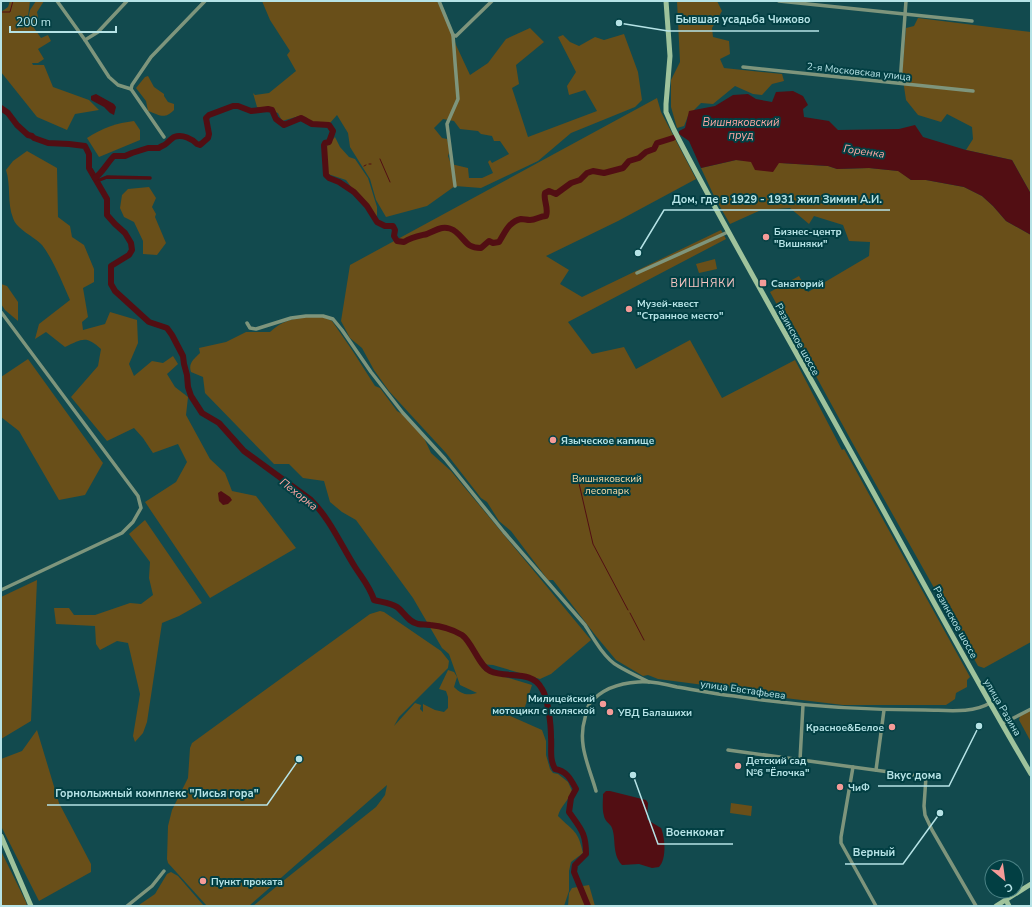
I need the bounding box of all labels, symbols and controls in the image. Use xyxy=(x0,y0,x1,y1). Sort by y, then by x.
scale bar xyxy=(10,8,116,34)
callout: Бывшая усадьба Чижово xyxy=(668,8,819,31)
text: Бывшая усадьба Чижово xyxy=(675,12,811,27)
text: 200 m xyxy=(16,14,51,30)
street label: 2-я Московская улица xyxy=(806,60,912,84)
water label: Вишняковский пруд xyxy=(703,115,779,143)
water label: Горенка xyxy=(842,141,886,162)
callout: Дом, где в 1929 - 1931 жил Зимин А.И. xyxy=(664,187,890,210)
text: Дом, где в 1929 - 1931 жил Зимин А.И. xyxy=(672,192,882,207)
place label: Бизнес-центр "Вишняки" xyxy=(774,225,842,251)
marker: Бизнес-центр "Вишняки" xyxy=(761,232,771,242)
district label: ВИШНЯКИ xyxy=(670,276,736,291)
place label: Санаторий xyxy=(771,277,824,291)
marker: Санаторий xyxy=(758,278,768,288)
place label: Музей-квест "Странное место" xyxy=(637,297,723,323)
street label: Разинское шоссе xyxy=(771,301,823,378)
marker: Музей-квест "Странное место" xyxy=(624,304,634,314)
place label: Языческое капище xyxy=(561,434,655,448)
marker: Языческое капище xyxy=(548,435,558,445)
park label: Вишняковский лесопарк xyxy=(572,472,642,498)
water label: Пехорка xyxy=(277,475,321,514)
street label: Разинское шоссе xyxy=(929,584,981,661)
street label: улица Разина xyxy=(980,676,1024,739)
street label: улица Евстафьева xyxy=(699,677,786,703)
place label: Милицейский мотоцикл с коляской xyxy=(492,692,595,718)
marker: Милицейский мотоцикл с коляской xyxy=(598,699,608,709)
place label: УВД Балашихи xyxy=(617,706,692,720)
marker: УВД Балашихи xyxy=(605,707,615,717)
place label: Красное&Белое xyxy=(806,721,884,735)
marker: Красное&Белое xyxy=(887,722,897,732)
place label: Детский сад №6 "Ёлочка" xyxy=(746,754,809,780)
marker: Детский сад №6 "Ёлочка" xyxy=(733,761,743,771)
callout: Вкус дома xyxy=(878,763,949,786)
text: Вкус дома xyxy=(887,768,941,783)
place label: ЧиФ xyxy=(848,781,870,795)
callout: Горнолыжный комплекс "Лисья гора" xyxy=(47,782,267,805)
marker: ЧиФ xyxy=(835,782,845,792)
text: Горнолыжный комплекс "Лисья гора" xyxy=(55,786,259,801)
callout: Военкомат xyxy=(658,821,733,844)
text: Военкомат xyxy=(666,825,725,840)
callout: Верный xyxy=(845,841,903,864)
text: Верный xyxy=(853,845,895,860)
north arrow xyxy=(984,859,1024,899)
place label: Пункт проката xyxy=(211,875,283,889)
marker: Пункт проката xyxy=(198,876,208,886)
text: С xyxy=(1001,879,1016,896)

